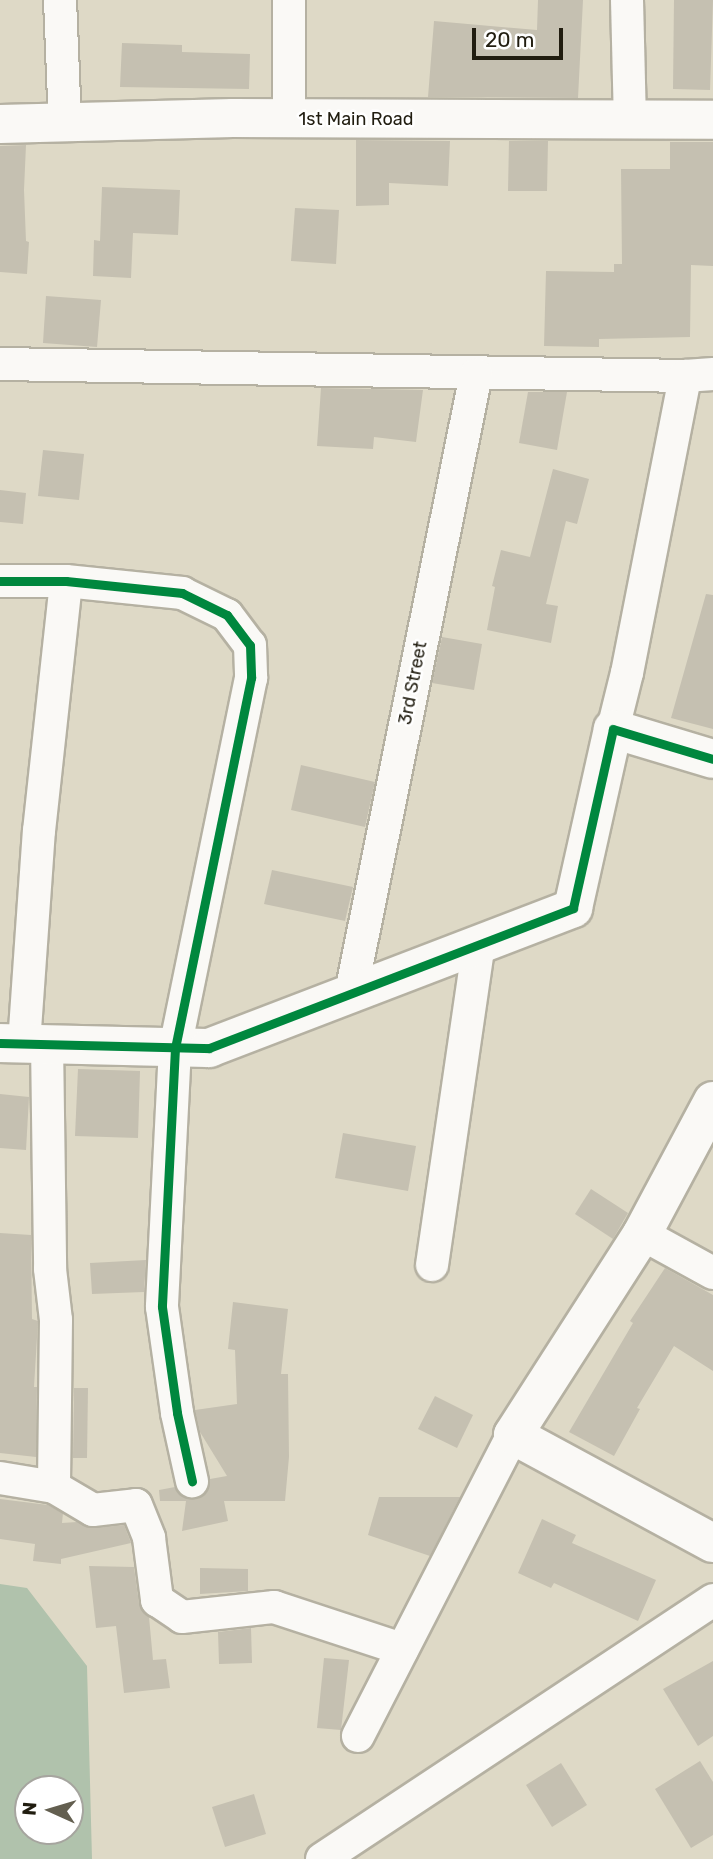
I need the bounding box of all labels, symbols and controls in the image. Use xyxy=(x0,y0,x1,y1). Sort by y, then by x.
scale bar xyxy=(475,14,566,58)
text: 20 m xyxy=(485,27,534,52)
street label: 1st Main Road xyxy=(299,108,413,130)
street label: 3rd Street xyxy=(394,639,432,727)
north arrow xyxy=(14,1775,84,1845)
text: N xyxy=(18,1801,41,1816)

